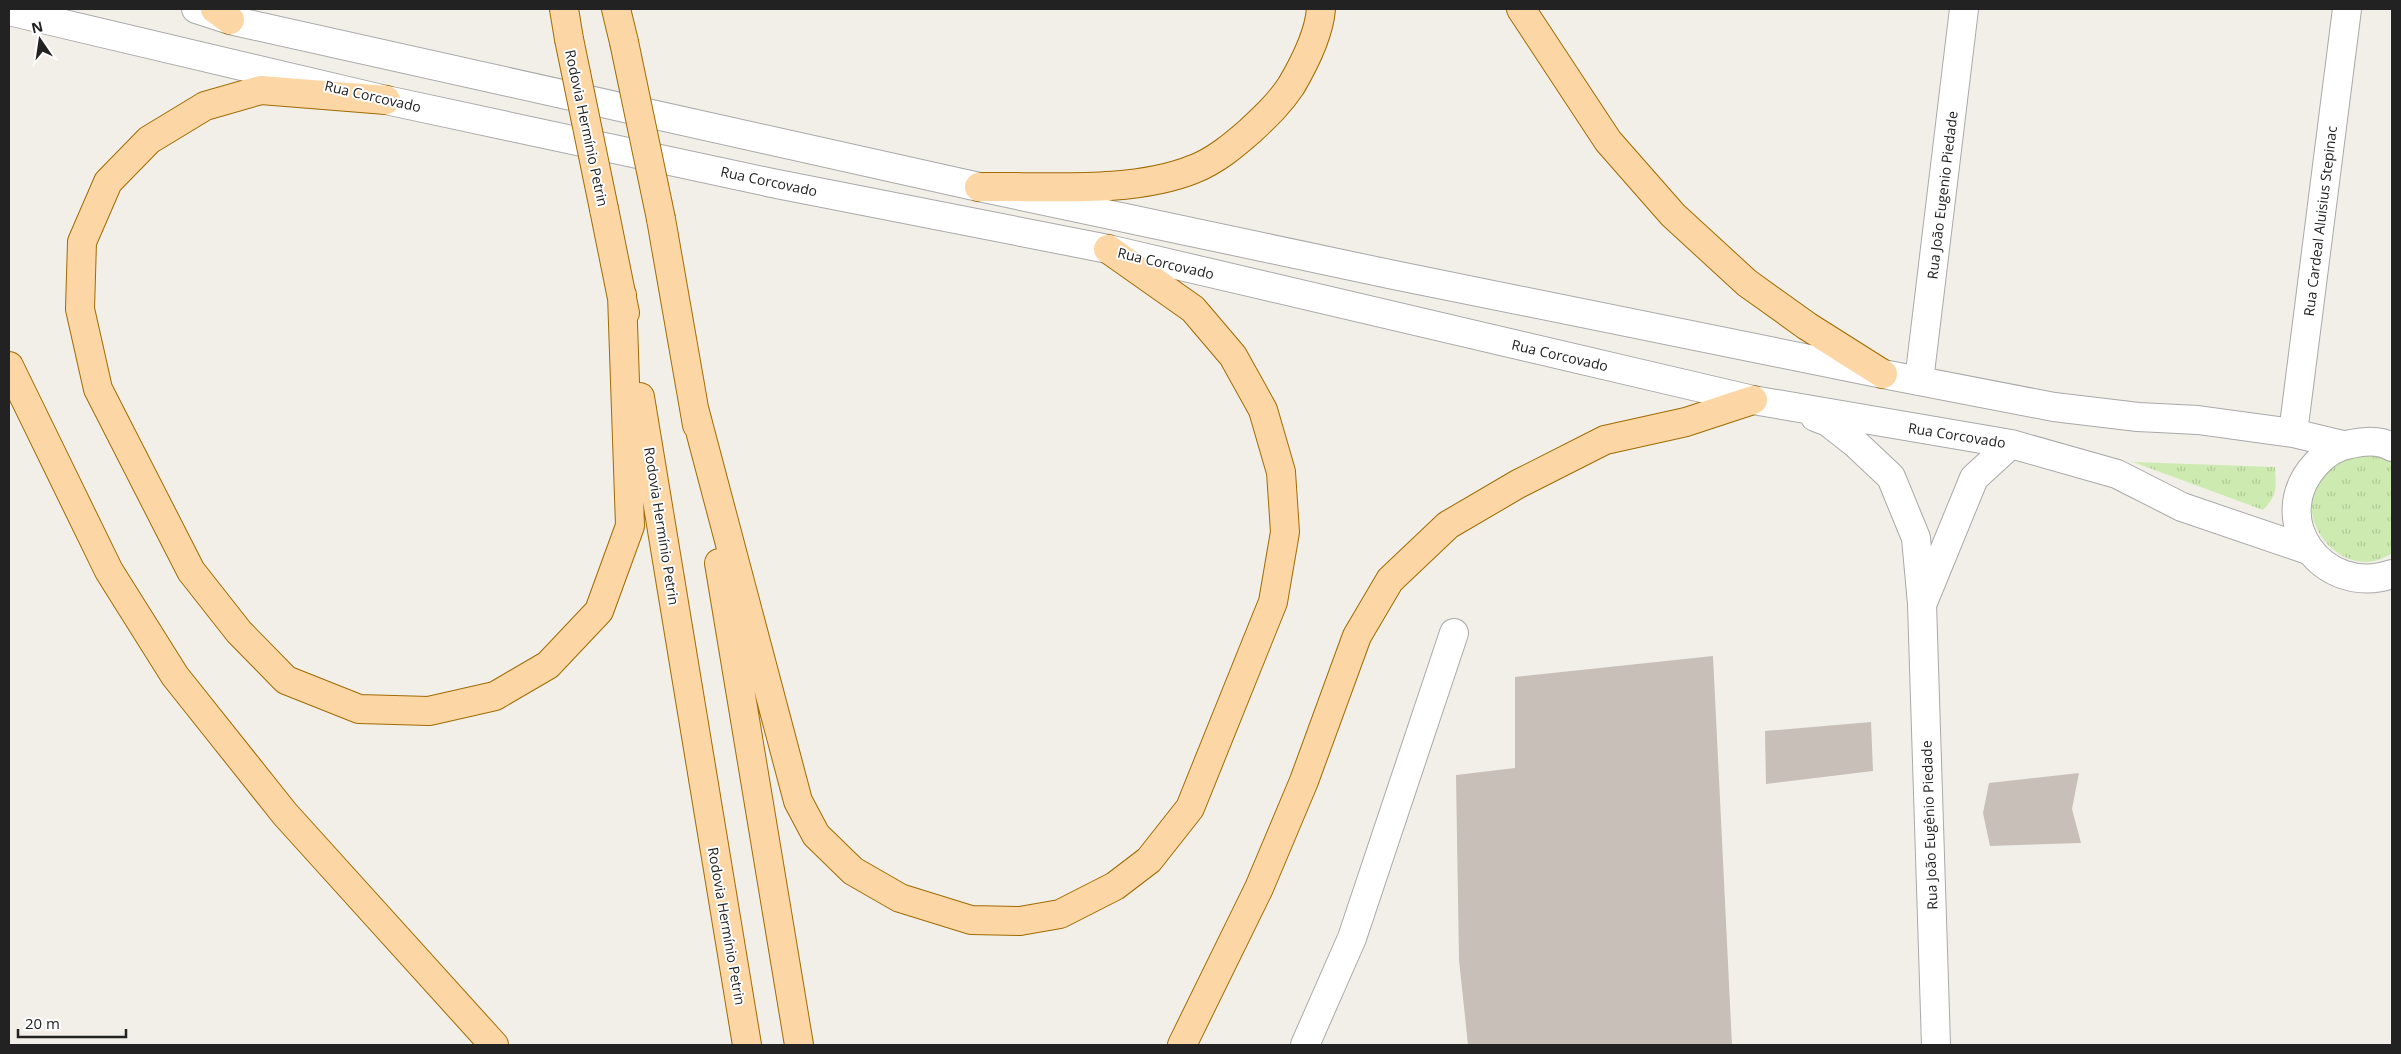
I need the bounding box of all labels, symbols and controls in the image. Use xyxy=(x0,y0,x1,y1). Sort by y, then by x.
north arrow xyxy=(15,15,65,65)
text: N xyxy=(29,16,45,37)
street label: Rodovia Hermínio Petrin xyxy=(561,48,613,208)
street label: Rua Corcovado xyxy=(323,76,423,116)
street label: Rua João Eugenio Piedade xyxy=(1922,110,1962,280)
street label: Rua Cardeal Aluisius Stepinac xyxy=(2299,124,2341,317)
street label: Rua Corcovado xyxy=(719,161,819,201)
street label: Rua Corcovado xyxy=(1116,243,1216,283)
street label: Rua Corcovado xyxy=(1510,335,1610,375)
street label: Rua Corcovado xyxy=(1907,418,2007,452)
street label: Rodovia Hermínio Petrin xyxy=(640,446,684,606)
street label: Rua João Eugênio Piedade xyxy=(1917,740,1941,910)
street label: Rodovia Hermínio Petrin xyxy=(704,846,750,1006)
scale bar xyxy=(18,1006,125,1038)
text: 20 m xyxy=(25,1013,60,1033)

